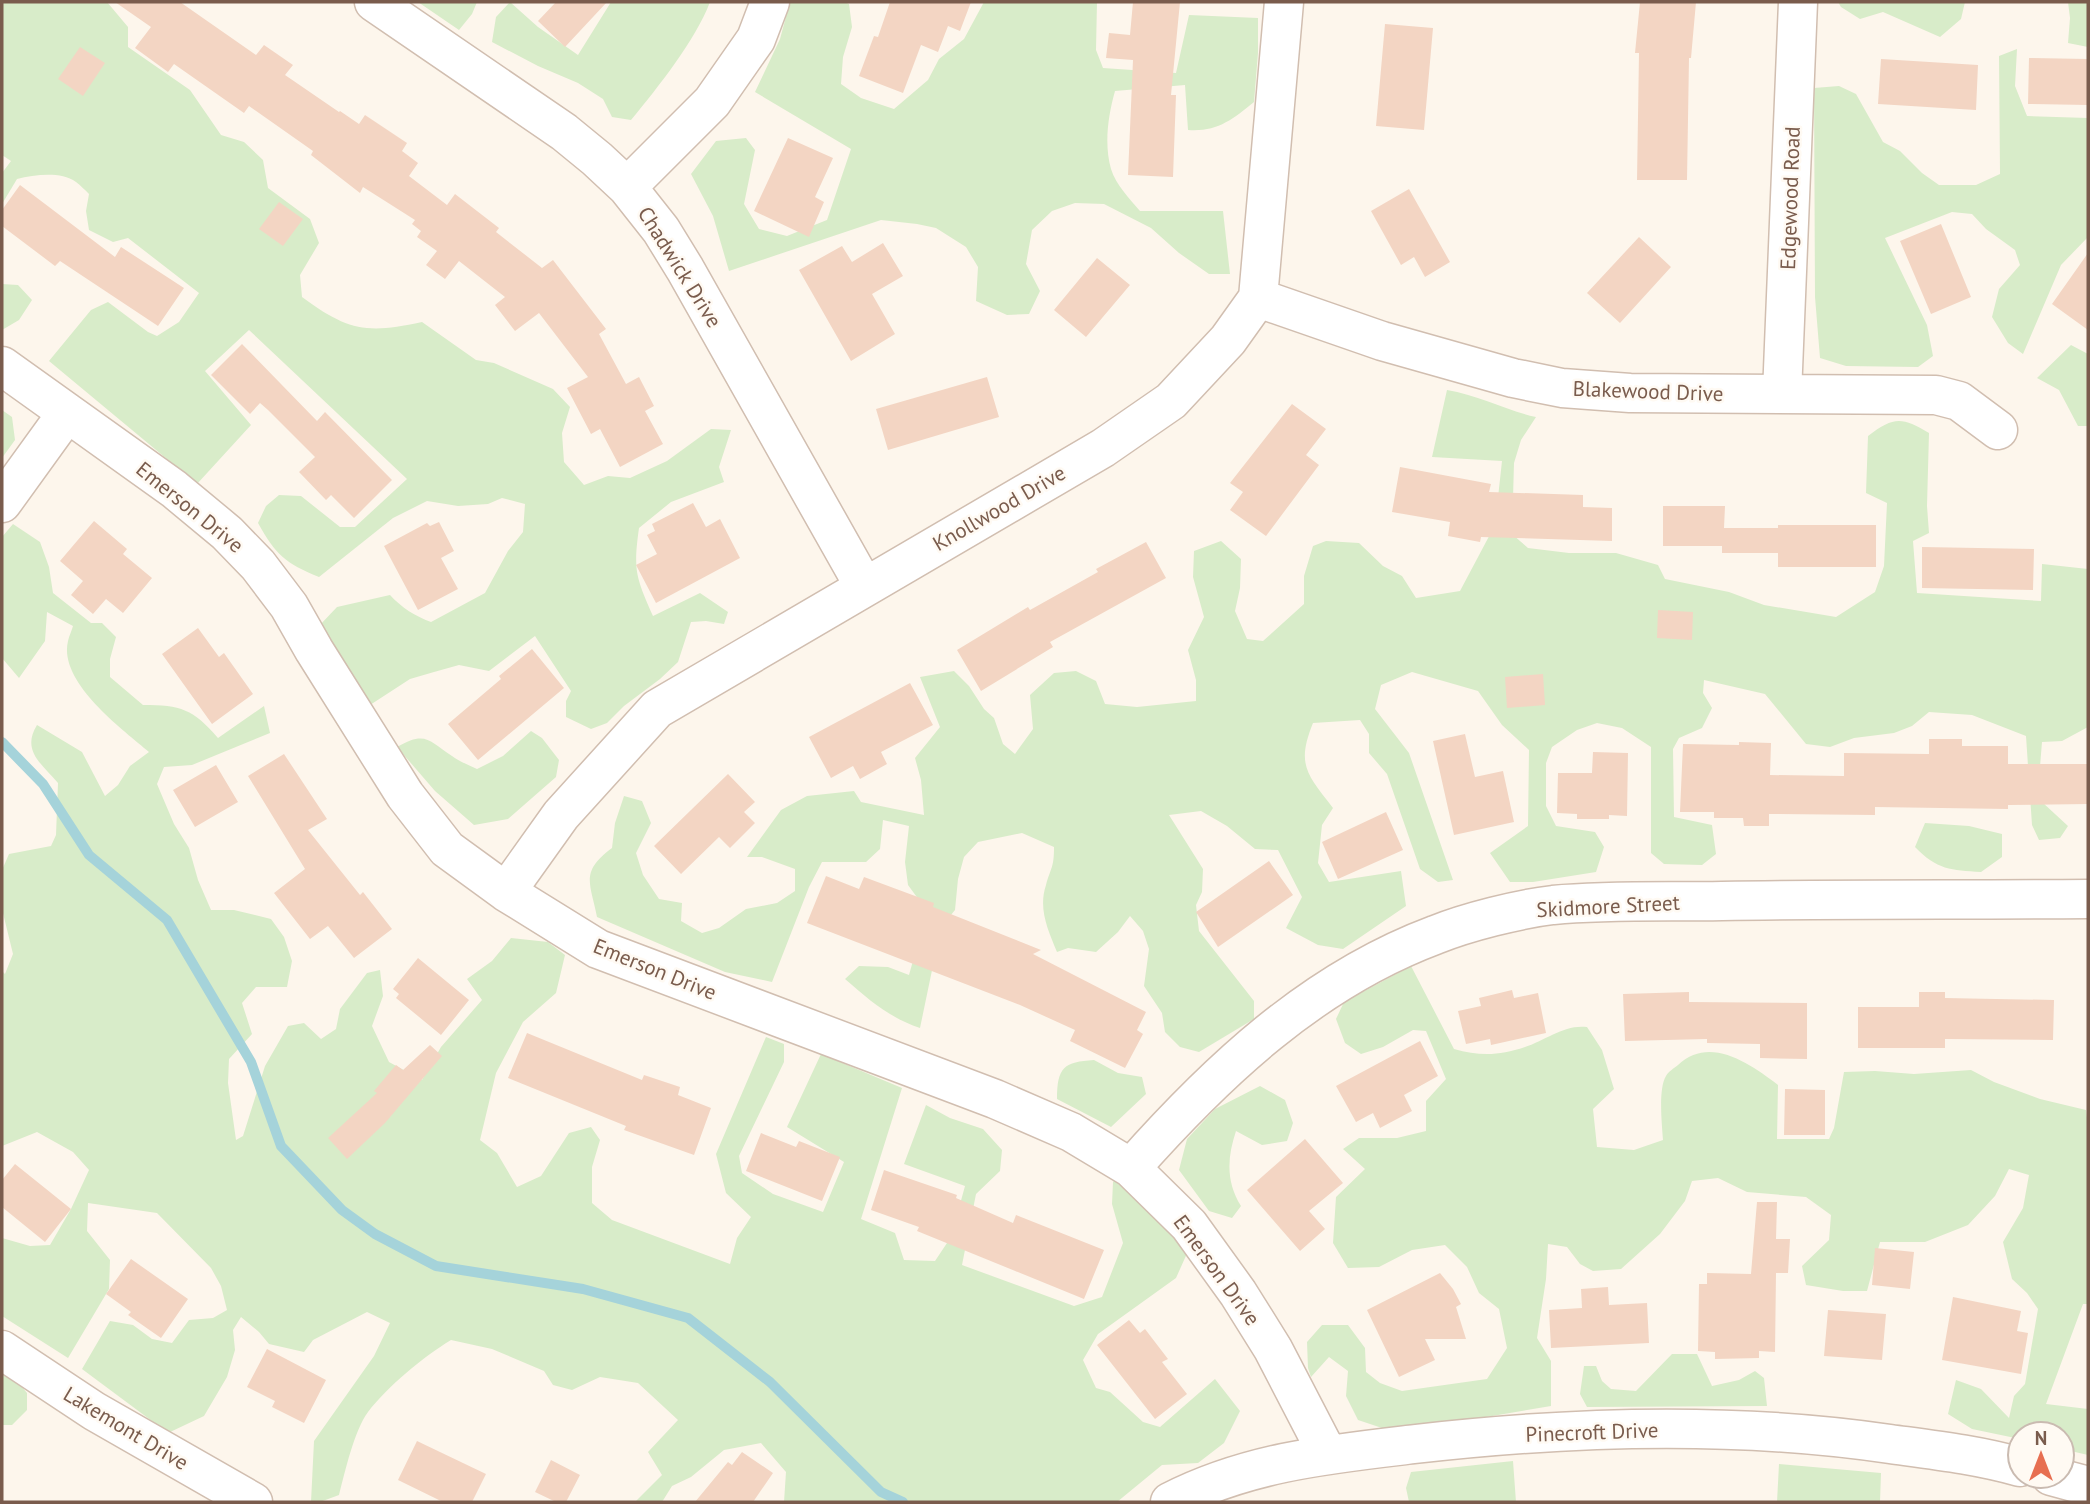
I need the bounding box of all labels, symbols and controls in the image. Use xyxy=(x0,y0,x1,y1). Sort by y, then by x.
street label: Edgewood Road xyxy=(1774,126,1806,270)
street label: Chadwick Drive xyxy=(632,201,728,333)
street label: Blakewood Drive xyxy=(1572,375,1724,407)
street label: Emerson Drive xyxy=(131,455,249,559)
street label: Knollwood Drive xyxy=(928,459,1070,557)
street label: Skidmore Street xyxy=(1536,889,1680,923)
street label: Emerson Drive xyxy=(590,932,720,1006)
street label: Emerson Drive xyxy=(1168,1209,1266,1331)
street label: Lakemont Drive xyxy=(59,1380,193,1476)
street label: Pinecroft Drive xyxy=(1525,1416,1659,1448)
north arrow xyxy=(2006,1420,2076,1490)
text: N xyxy=(2035,1426,2047,1450)

